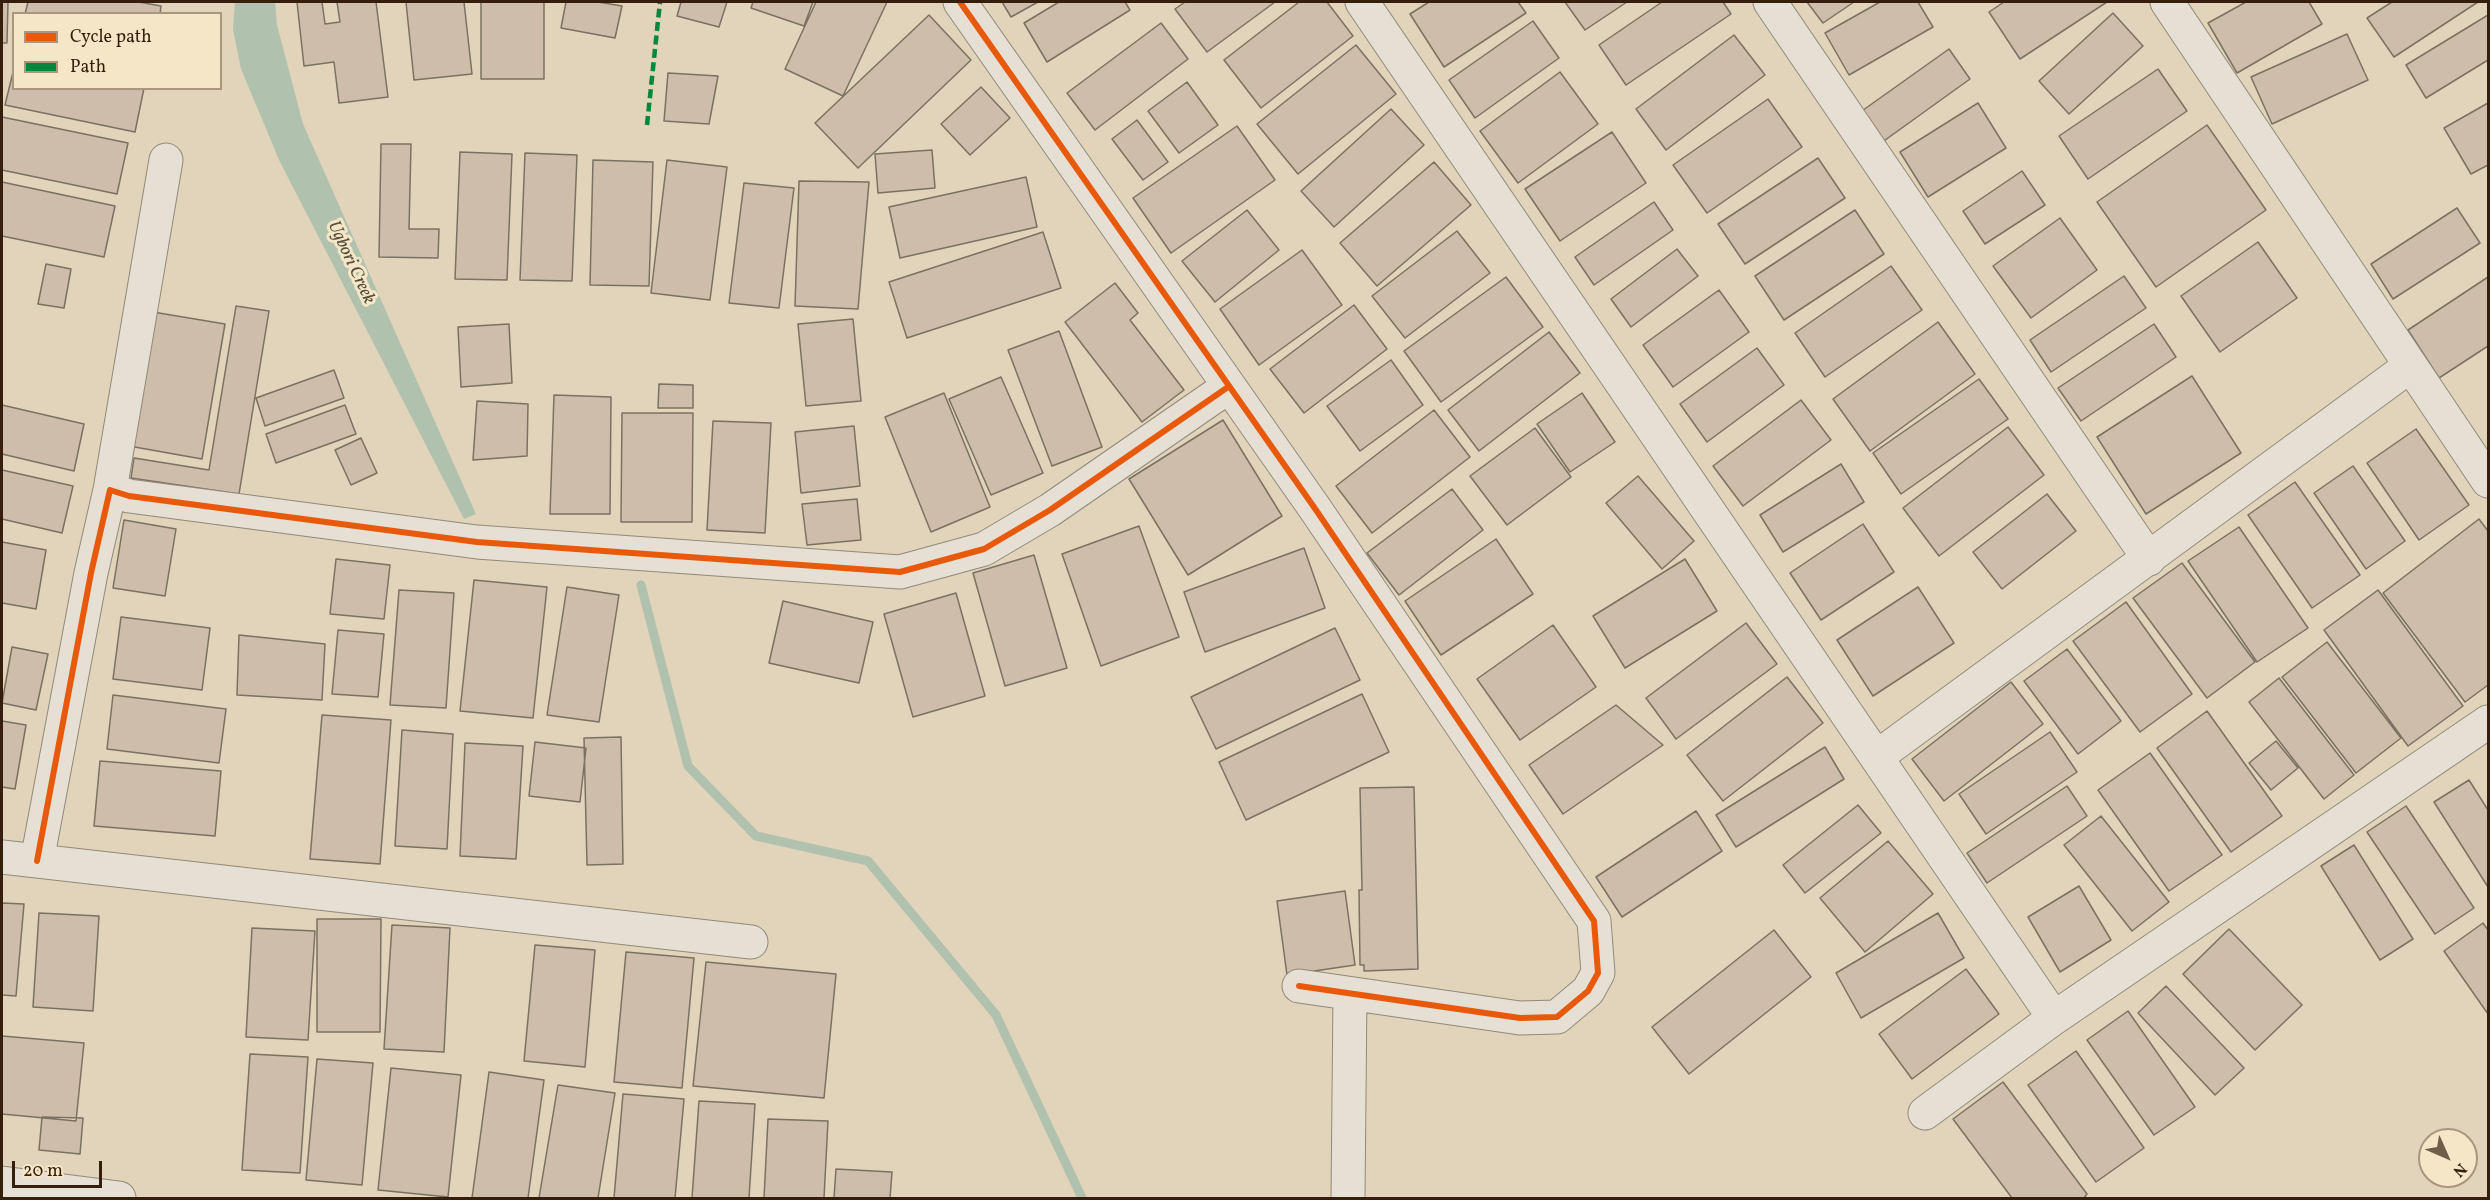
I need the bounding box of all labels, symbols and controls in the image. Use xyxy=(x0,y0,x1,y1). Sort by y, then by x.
legend xyxy=(12,12,222,90)
text: Cycle path xyxy=(70,25,152,50)
text: Path xyxy=(70,55,106,80)
water label: Ugbori Creek xyxy=(321,218,379,308)
north arrow xyxy=(2418,1128,2478,1188)
scale bar xyxy=(15,1149,105,1187)
text: N xyxy=(2447,1157,2471,1181)
text: 20 m xyxy=(23,1159,63,1184)

